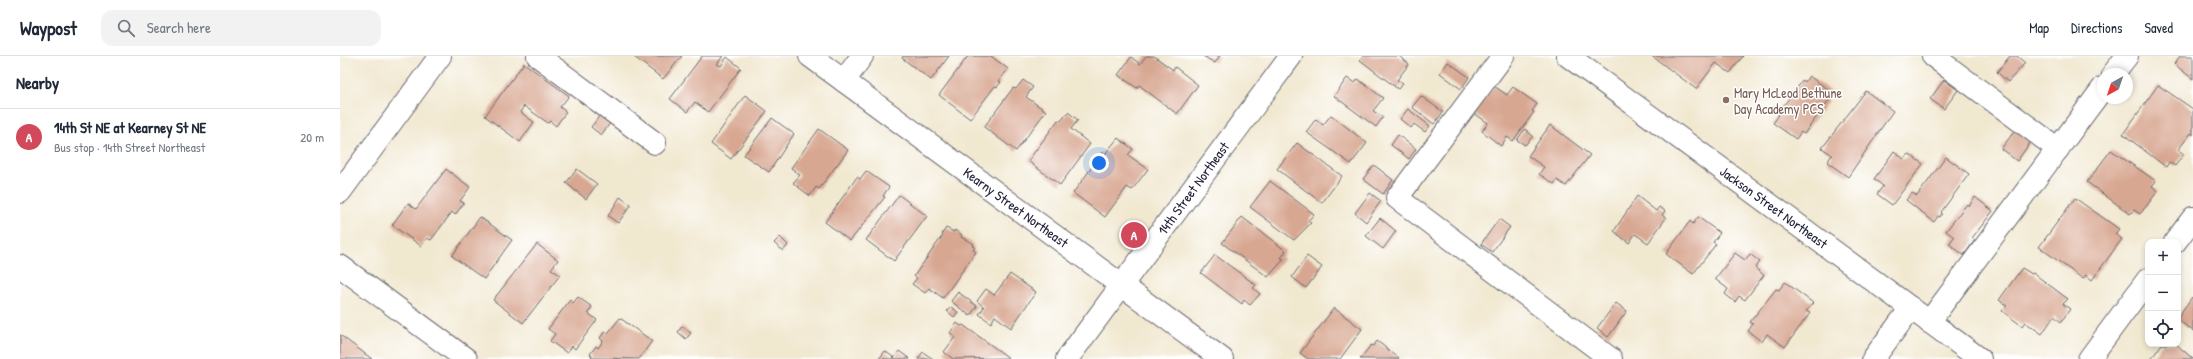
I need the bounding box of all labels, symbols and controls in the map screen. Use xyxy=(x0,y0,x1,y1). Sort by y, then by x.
search box xyxy=(101,10,381,46)
text: Waypost xyxy=(20,15,77,41)
icon: search xyxy=(115,17,137,39)
text: Search here xyxy=(147,17,211,38)
text: Map xyxy=(2029,18,2049,37)
text: Directions xyxy=(2071,18,2122,37)
text: Saved xyxy=(2144,18,2173,37)
north arrow xyxy=(2097,68,2133,104)
text: Nearby xyxy=(16,71,59,94)
place label: Mary McLeod Bethune Day Academy PCS xyxy=(1734,83,1843,119)
marker: Mary McLeod Bethune Day Academy PCS xyxy=(1721,95,1731,105)
text: 14th St NE at Kearney St NE xyxy=(54,117,206,138)
text: A xyxy=(26,128,32,146)
text: 20 m xyxy=(300,128,324,146)
text: Bus stop · 14th Street Northeast xyxy=(54,138,205,156)
street label: 14th Street Northeast xyxy=(1153,138,1233,238)
your location xyxy=(1089,153,1109,173)
street label: Jackson Street Northeast xyxy=(1716,161,1832,253)
street label: Kearny Street Northeast xyxy=(959,162,1072,252)
pin: A xyxy=(1121,220,1147,250)
map controls xyxy=(2145,239,2181,347)
button: + xyxy=(2145,239,2181,275)
button: − xyxy=(2145,275,2181,311)
button: locate xyxy=(2145,311,2181,347)

